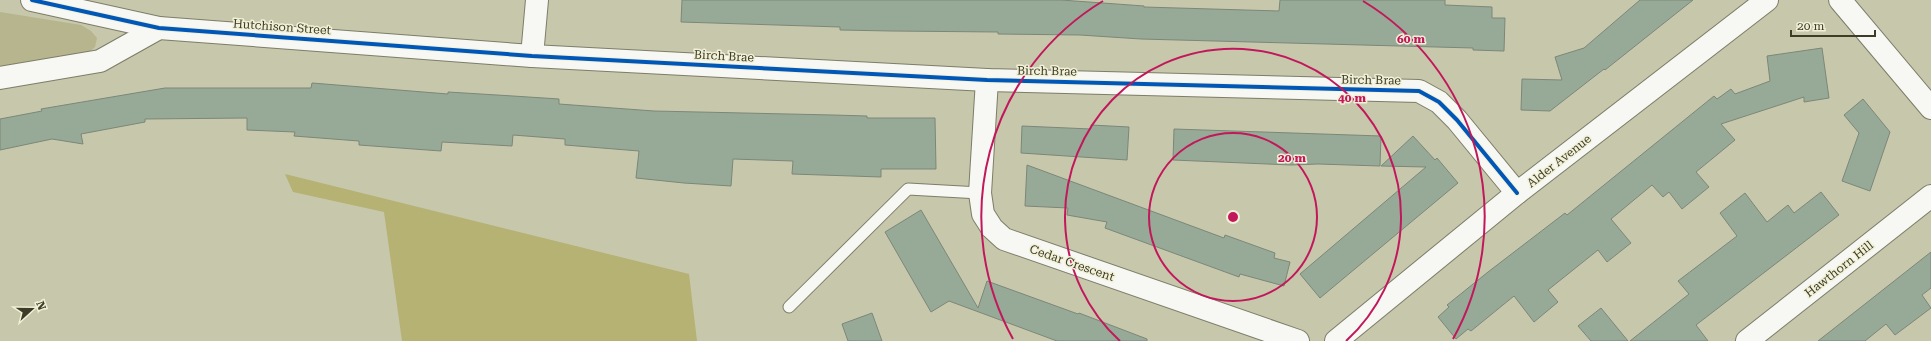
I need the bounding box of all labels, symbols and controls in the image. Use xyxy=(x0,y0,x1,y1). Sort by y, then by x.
scale bar xyxy=(1791,12,1875,38)
street label: Hutchison Street xyxy=(232,17,332,37)
text: 20 m xyxy=(1797,19,1824,33)
text: 60 m xyxy=(1397,32,1425,46)
street label: Birch Brae xyxy=(694,47,755,65)
street label: Birch Brae xyxy=(1017,63,1078,79)
street label: Birch Brae xyxy=(1341,72,1402,88)
text: 40 m xyxy=(1338,91,1366,105)
street label: Alder Avenue xyxy=(1524,131,1594,190)
text: 20 m xyxy=(1278,151,1306,165)
centre of rings xyxy=(1226,210,1240,224)
street label: Hawthorn Hill xyxy=(1802,238,1876,300)
street label: Cedar Crescent xyxy=(1028,242,1117,284)
north arrow xyxy=(12,289,52,329)
text: N xyxy=(33,299,49,312)

